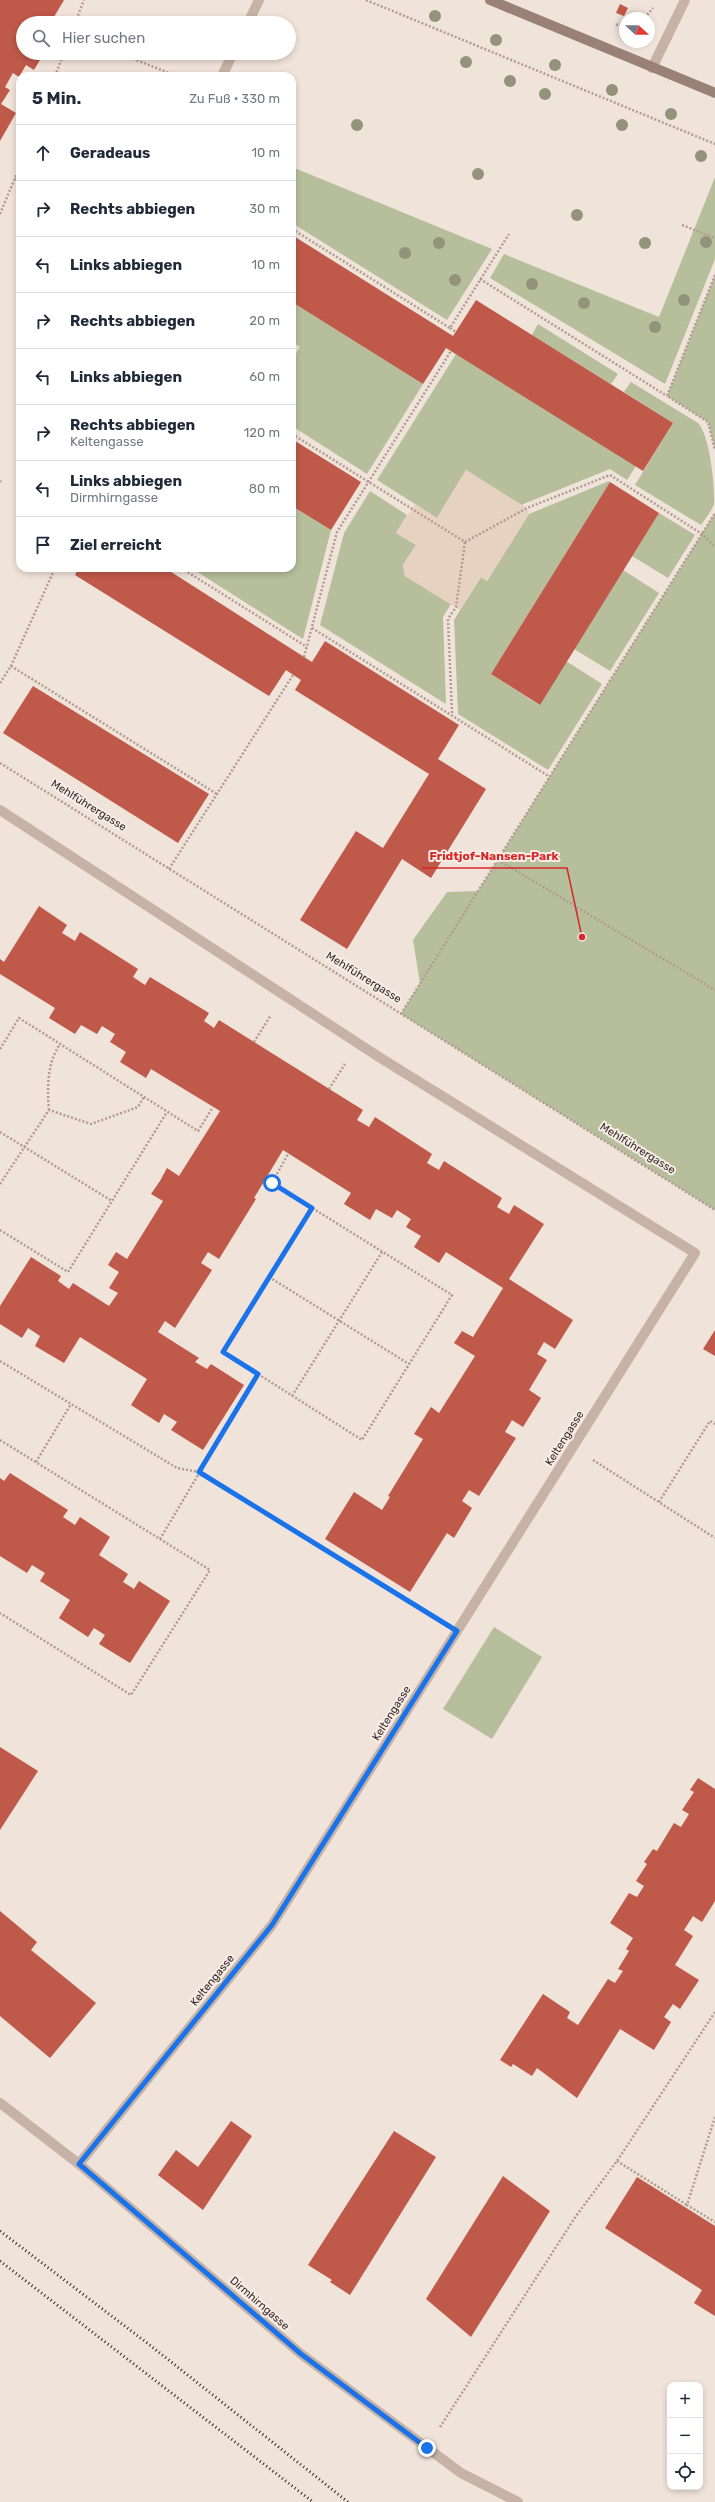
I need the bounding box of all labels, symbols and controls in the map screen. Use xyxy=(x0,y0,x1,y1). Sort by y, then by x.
north arrow xyxy=(619,12,655,48)
search box xyxy=(16,16,296,60)
icon: search xyxy=(30,27,52,49)
text: Hier suchen xyxy=(62,29,145,47)
text: 5 Min. xyxy=(32,88,81,108)
text: Zu Fuß · 330 m xyxy=(189,91,280,106)
icon: ahead xyxy=(32,142,54,164)
text: Geradeaus xyxy=(70,144,150,162)
text: 10 m xyxy=(251,145,280,160)
icon: right xyxy=(32,198,54,220)
text: Rechts abbiegen xyxy=(70,200,195,218)
text: 30 m xyxy=(249,201,280,216)
icon: left xyxy=(32,254,54,276)
text: Links abbiegen xyxy=(70,256,182,274)
text: 10 m xyxy=(251,257,280,272)
icon: right xyxy=(32,310,54,332)
text: Rechts abbiegen xyxy=(70,312,195,330)
text: 20 m xyxy=(249,313,280,328)
icon: left xyxy=(32,366,54,388)
text: Links abbiegen xyxy=(70,368,182,386)
text: 60 m xyxy=(249,369,280,384)
text: Rechts abbiegen xyxy=(70,416,195,434)
icon: right xyxy=(32,422,54,444)
text: 120 m xyxy=(244,425,280,440)
text: Keltengasse xyxy=(70,434,144,449)
text: Links abbiegen xyxy=(70,472,182,490)
icon: left xyxy=(32,478,54,500)
text: 80 m xyxy=(249,481,280,496)
text: Dirmhirngasse xyxy=(70,490,158,505)
icon: arrive xyxy=(32,534,54,556)
text: Ziel erreicht xyxy=(70,536,162,554)
street label: Mehlführergasse xyxy=(49,777,129,834)
callout: Fridtjof-Nansen-Park xyxy=(422,844,567,868)
text: Fridtjof-Nansen-Park xyxy=(429,849,559,863)
street label: Mehlführergasse xyxy=(324,949,404,1006)
street label: Mehlführergasse xyxy=(598,1120,678,1177)
route start xyxy=(263,1174,281,1192)
street label: Keltengasse xyxy=(542,1408,586,1468)
street label: Keltengasse xyxy=(369,1683,413,1743)
street label: Keltengasse xyxy=(188,1952,237,2009)
street label: Dirmhirngasse xyxy=(227,2274,292,2333)
map controls xyxy=(667,2382,703,2490)
button: + xyxy=(667,2382,703,2418)
button: − xyxy=(667,2418,703,2454)
route end xyxy=(418,2439,436,2457)
button: locate xyxy=(667,2454,703,2490)

